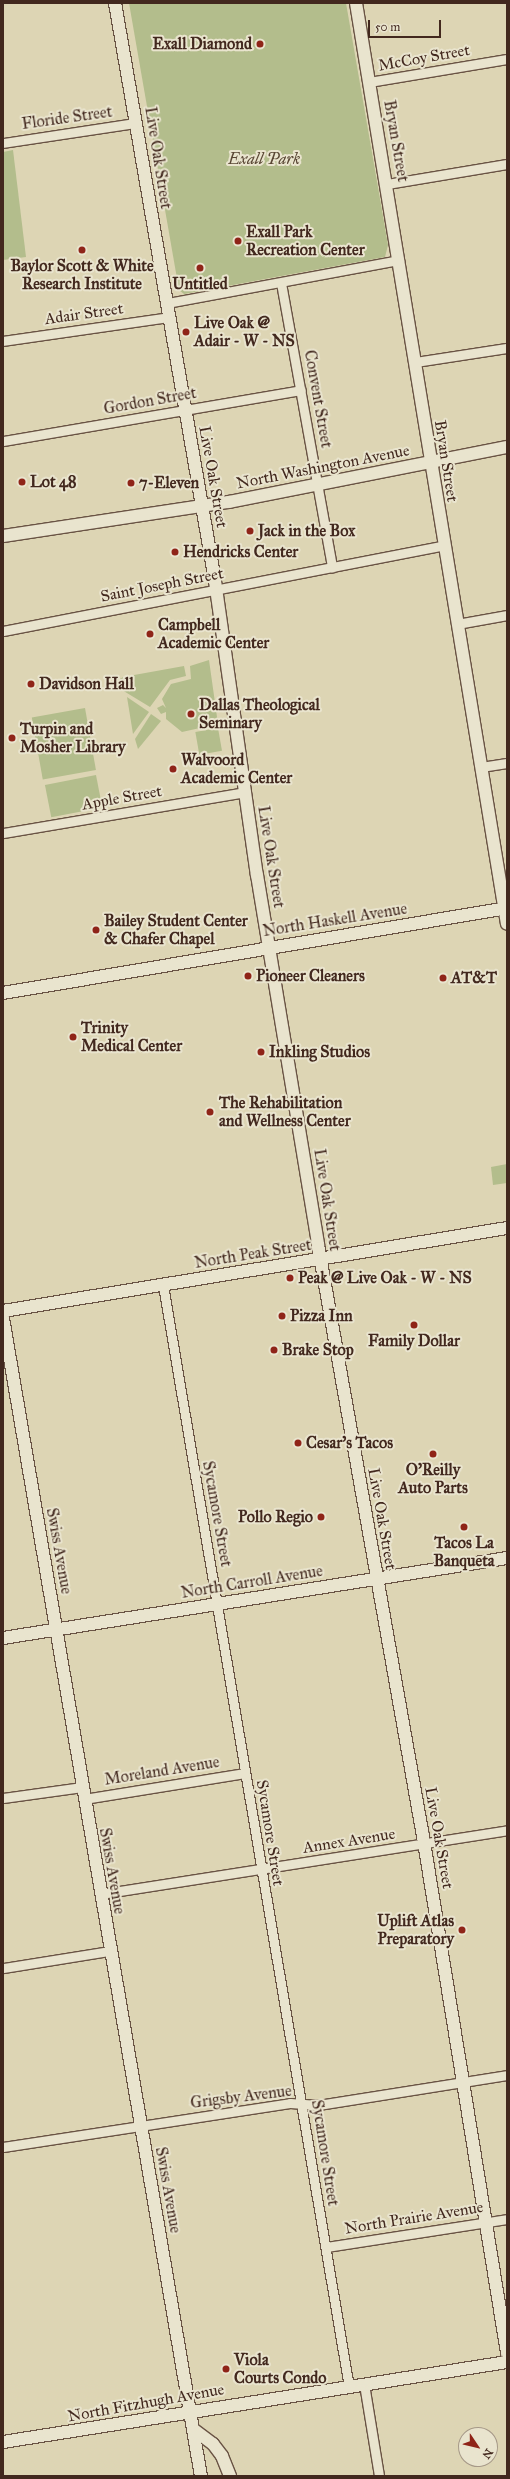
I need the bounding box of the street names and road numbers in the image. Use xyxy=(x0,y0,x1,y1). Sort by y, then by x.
street label: McCoy Street xyxy=(377,40,471,76)
street label: Bryan Street xyxy=(379,99,413,183)
street label: Floride Street xyxy=(21,102,113,134)
street label: Live Oak Street xyxy=(140,106,176,210)
street label: Adair Street xyxy=(44,299,124,329)
street label: Convent Street xyxy=(300,349,336,449)
street label: Gordon Street xyxy=(102,383,198,419)
street label: Bryan Street xyxy=(430,419,462,503)
street label: Live Oak Street xyxy=(195,425,231,529)
street label: North Washington Avenue xyxy=(235,441,411,493)
street label: Saint Joseph Street xyxy=(99,564,225,606)
street label: Apple Street xyxy=(81,782,163,814)
street label: Live Oak Street xyxy=(253,805,289,909)
street label: North Haskell Avenue xyxy=(261,899,409,941)
street label: Live Oak Street xyxy=(309,1148,345,1252)
street label: North Peak Street xyxy=(193,1235,313,1273)
street label: Sycamore Street xyxy=(198,1460,236,1568)
street label: Live Oak Street xyxy=(364,1467,400,1571)
street label: Swiss Avenue xyxy=(42,1506,76,1596)
street label: North Carroll Avenue xyxy=(180,1561,324,1603)
street label: Moreland Avenue xyxy=(103,1752,221,1790)
street label: Sycamore Street xyxy=(252,1779,288,1887)
street label: Live Oak Street xyxy=(421,1786,457,1890)
street label: Annex Avenue xyxy=(301,1824,397,1858)
street label: Swiss Avenue xyxy=(95,1826,129,1916)
street label: Grigsby Avenue xyxy=(189,2081,293,2113)
street label: Sycamore Street xyxy=(307,2099,343,2207)
street label: Swiss Avenue xyxy=(151,2145,185,2235)
street label: North Prairie Avenue xyxy=(343,2198,485,2238)
street label: North Fitzhugh Avenue xyxy=(66,2380,226,2426)

